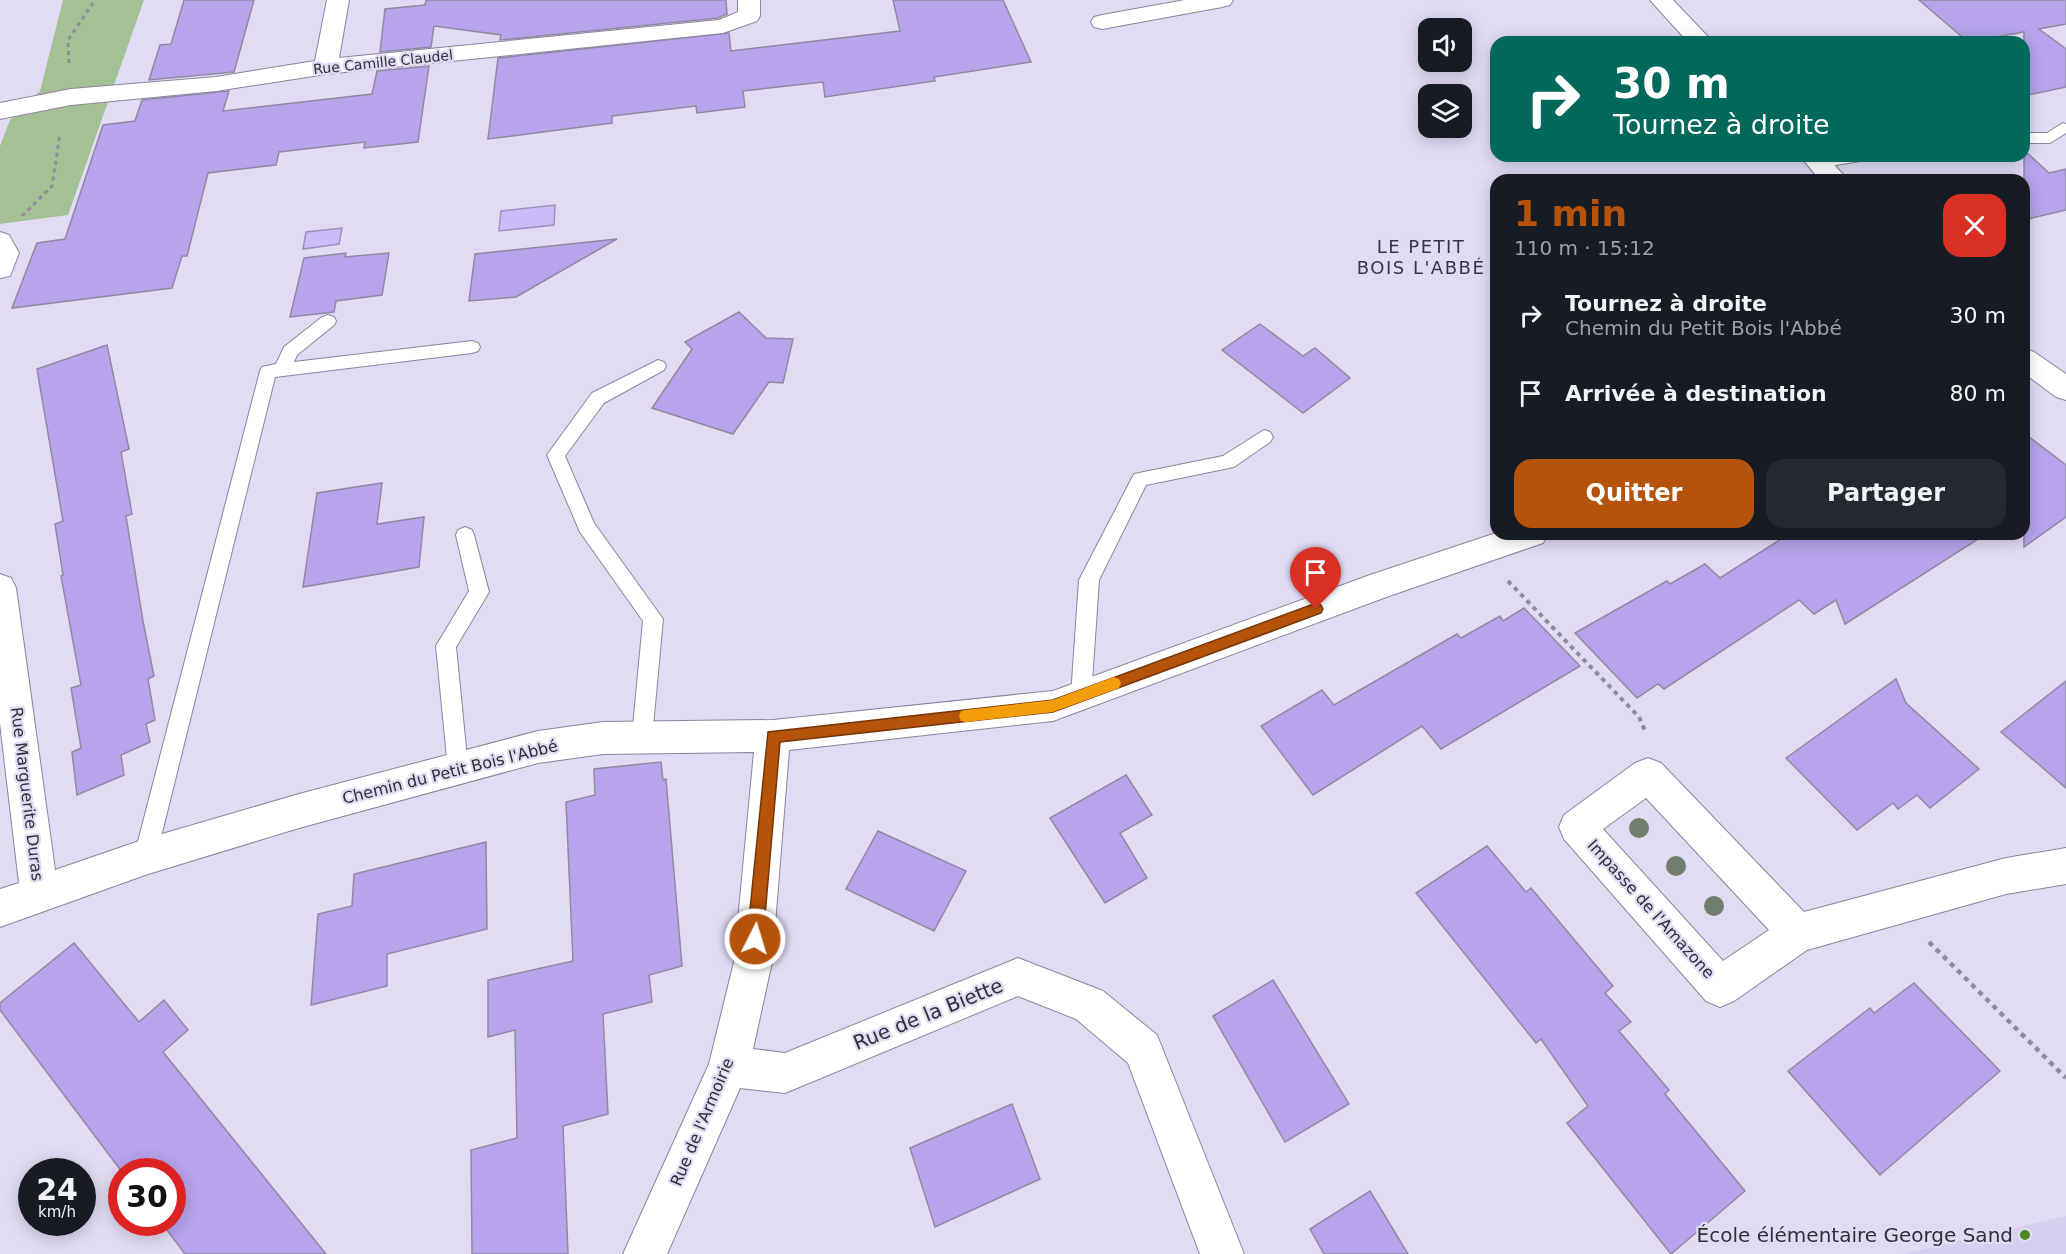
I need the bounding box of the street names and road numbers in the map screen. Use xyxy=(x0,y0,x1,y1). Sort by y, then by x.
street label: Rue Camille Claudel xyxy=(312,47,454,77)
street label: Rue Marguerite Duras xyxy=(7,706,47,882)
street label: Chemin du Petit Bois l'Abbé xyxy=(340,736,560,808)
street label: Impasse de l'Amazone xyxy=(1584,836,1718,982)
street label: Rue de la Biette xyxy=(850,973,1006,1055)
street label: Rue de l'Armoirie xyxy=(666,1055,738,1189)

